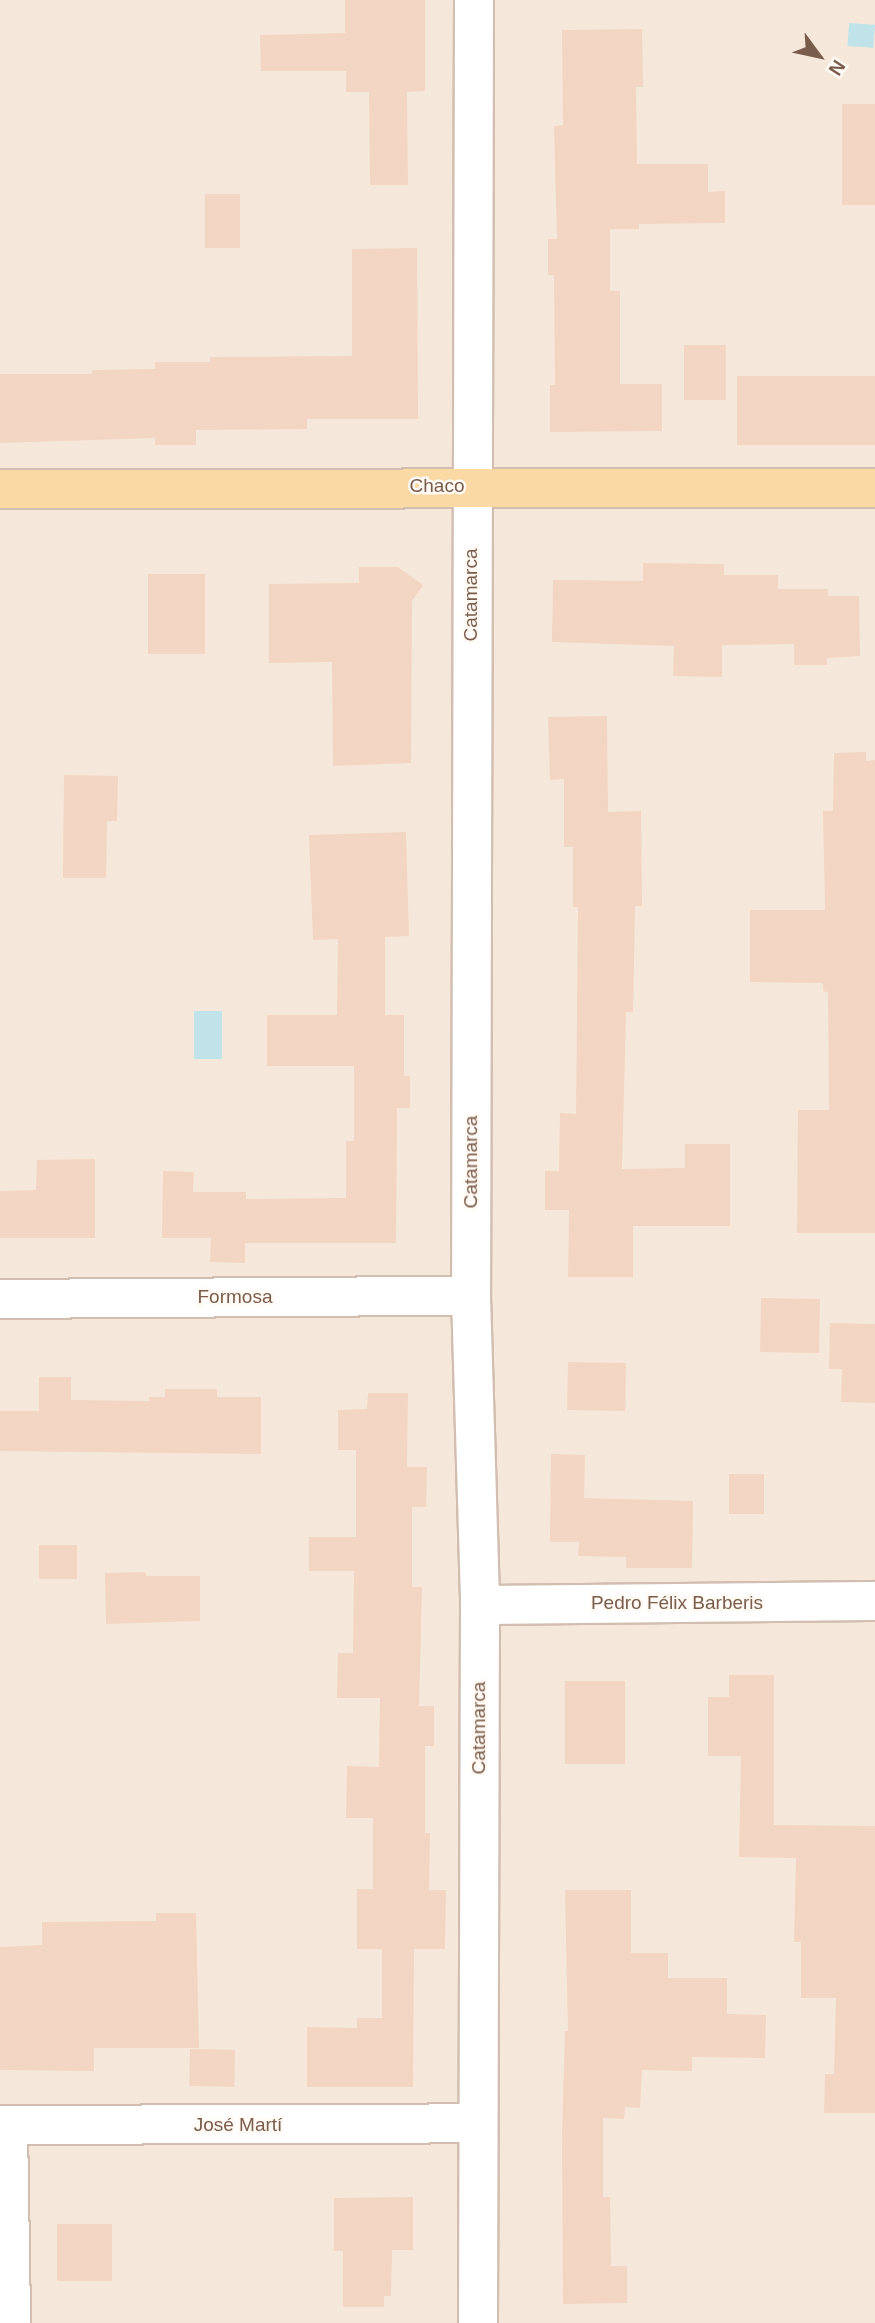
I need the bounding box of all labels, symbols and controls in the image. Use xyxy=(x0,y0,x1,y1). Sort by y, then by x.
north arrow xyxy=(784,21,854,91)
text: N xyxy=(824,56,850,79)
street label: Chaco xyxy=(410,475,464,497)
street label: Catamarca xyxy=(460,549,482,641)
street label: Catamarca xyxy=(460,1116,482,1208)
street label: Formosa xyxy=(198,1286,272,1308)
street label: Pedro Félix Barberis xyxy=(591,1592,763,1614)
street label: Catamarca xyxy=(468,1682,490,1774)
street label: José Martí xyxy=(194,2114,282,2136)

